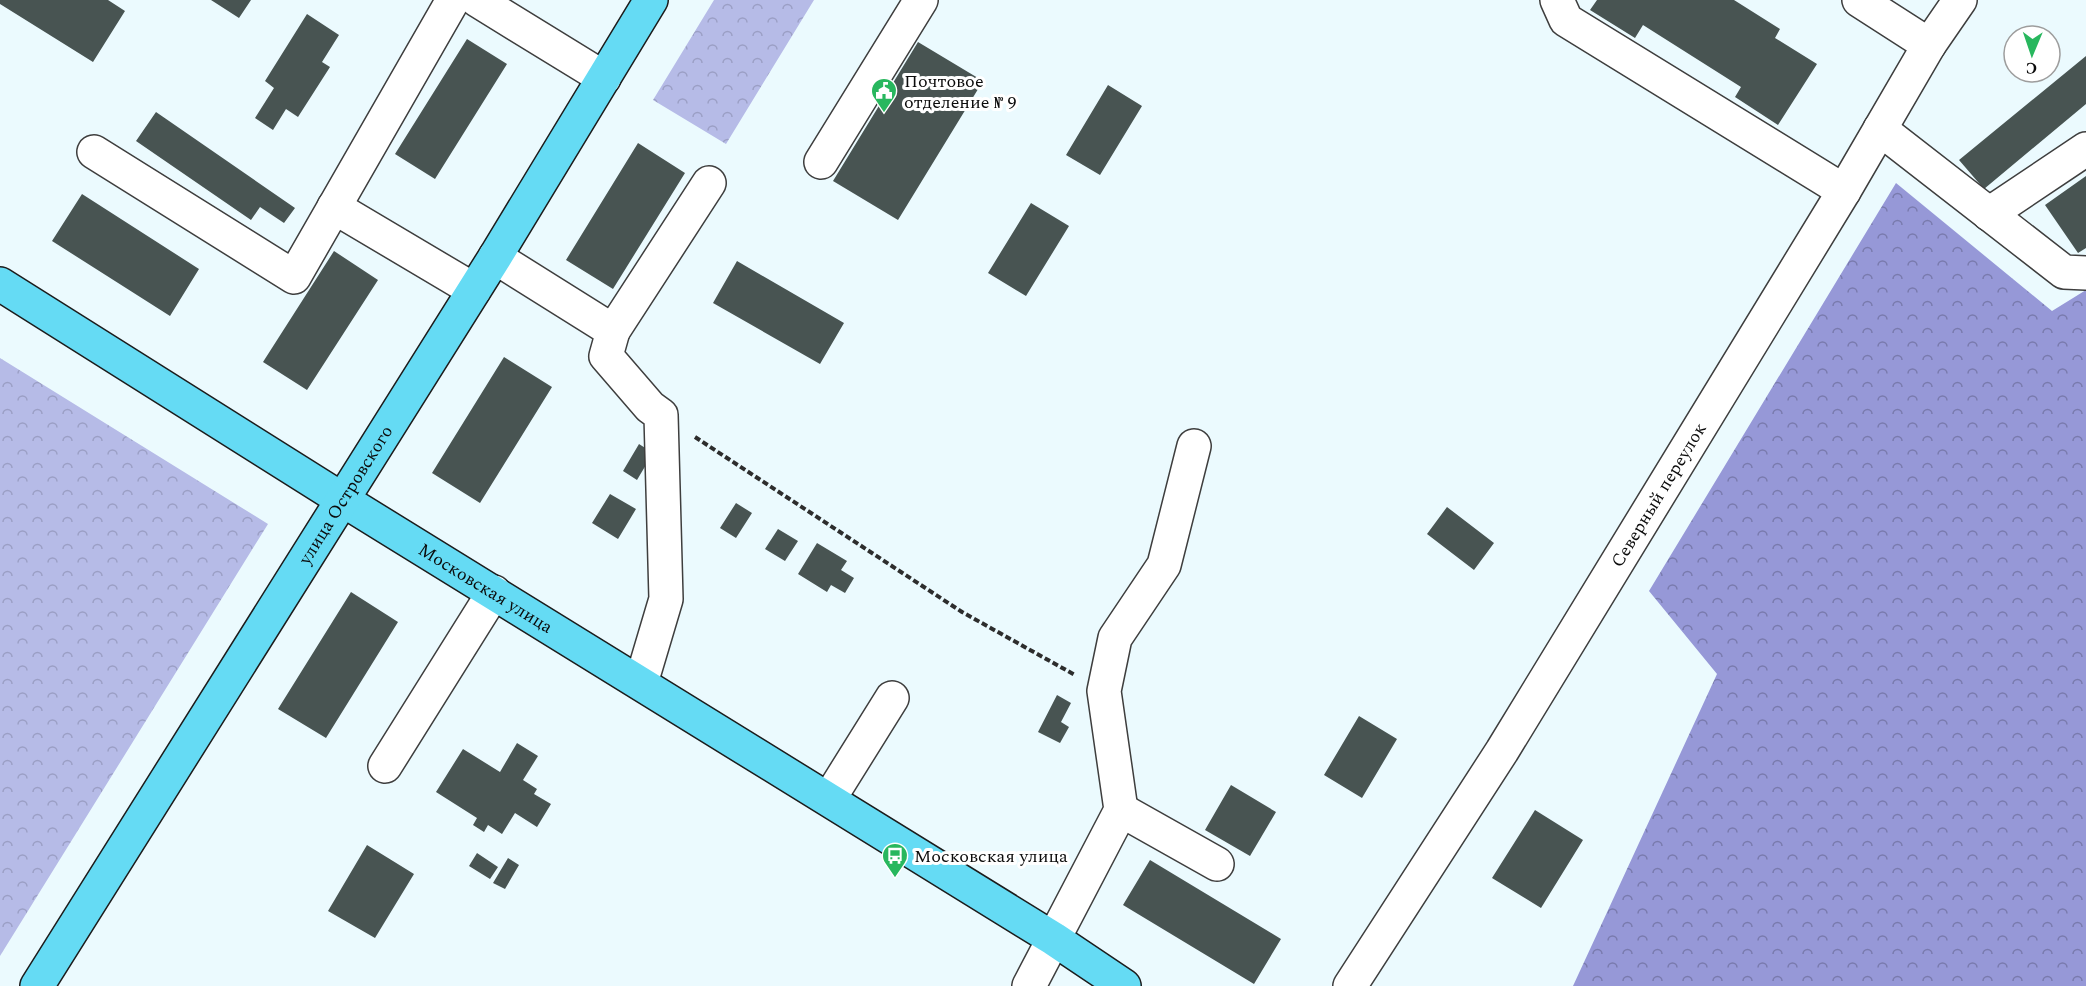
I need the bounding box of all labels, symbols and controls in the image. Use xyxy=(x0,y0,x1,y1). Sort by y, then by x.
north arrow xyxy=(2002,24,2062,84)
text: С xyxy=(2025,56,2038,80)
place label: Почтовое отделение № 9 xyxy=(904,68,1017,116)
public building icon: Почтовое отделение № 9 xyxy=(869,76,899,114)
street label: Северный переулок xyxy=(1604,417,1713,572)
street label: улица Островского xyxy=(291,420,400,571)
street label: Московская улица xyxy=(413,536,558,640)
bus stop icon: Московская улица xyxy=(880,841,910,879)
place label: Московская улица xyxy=(914,843,1068,870)

